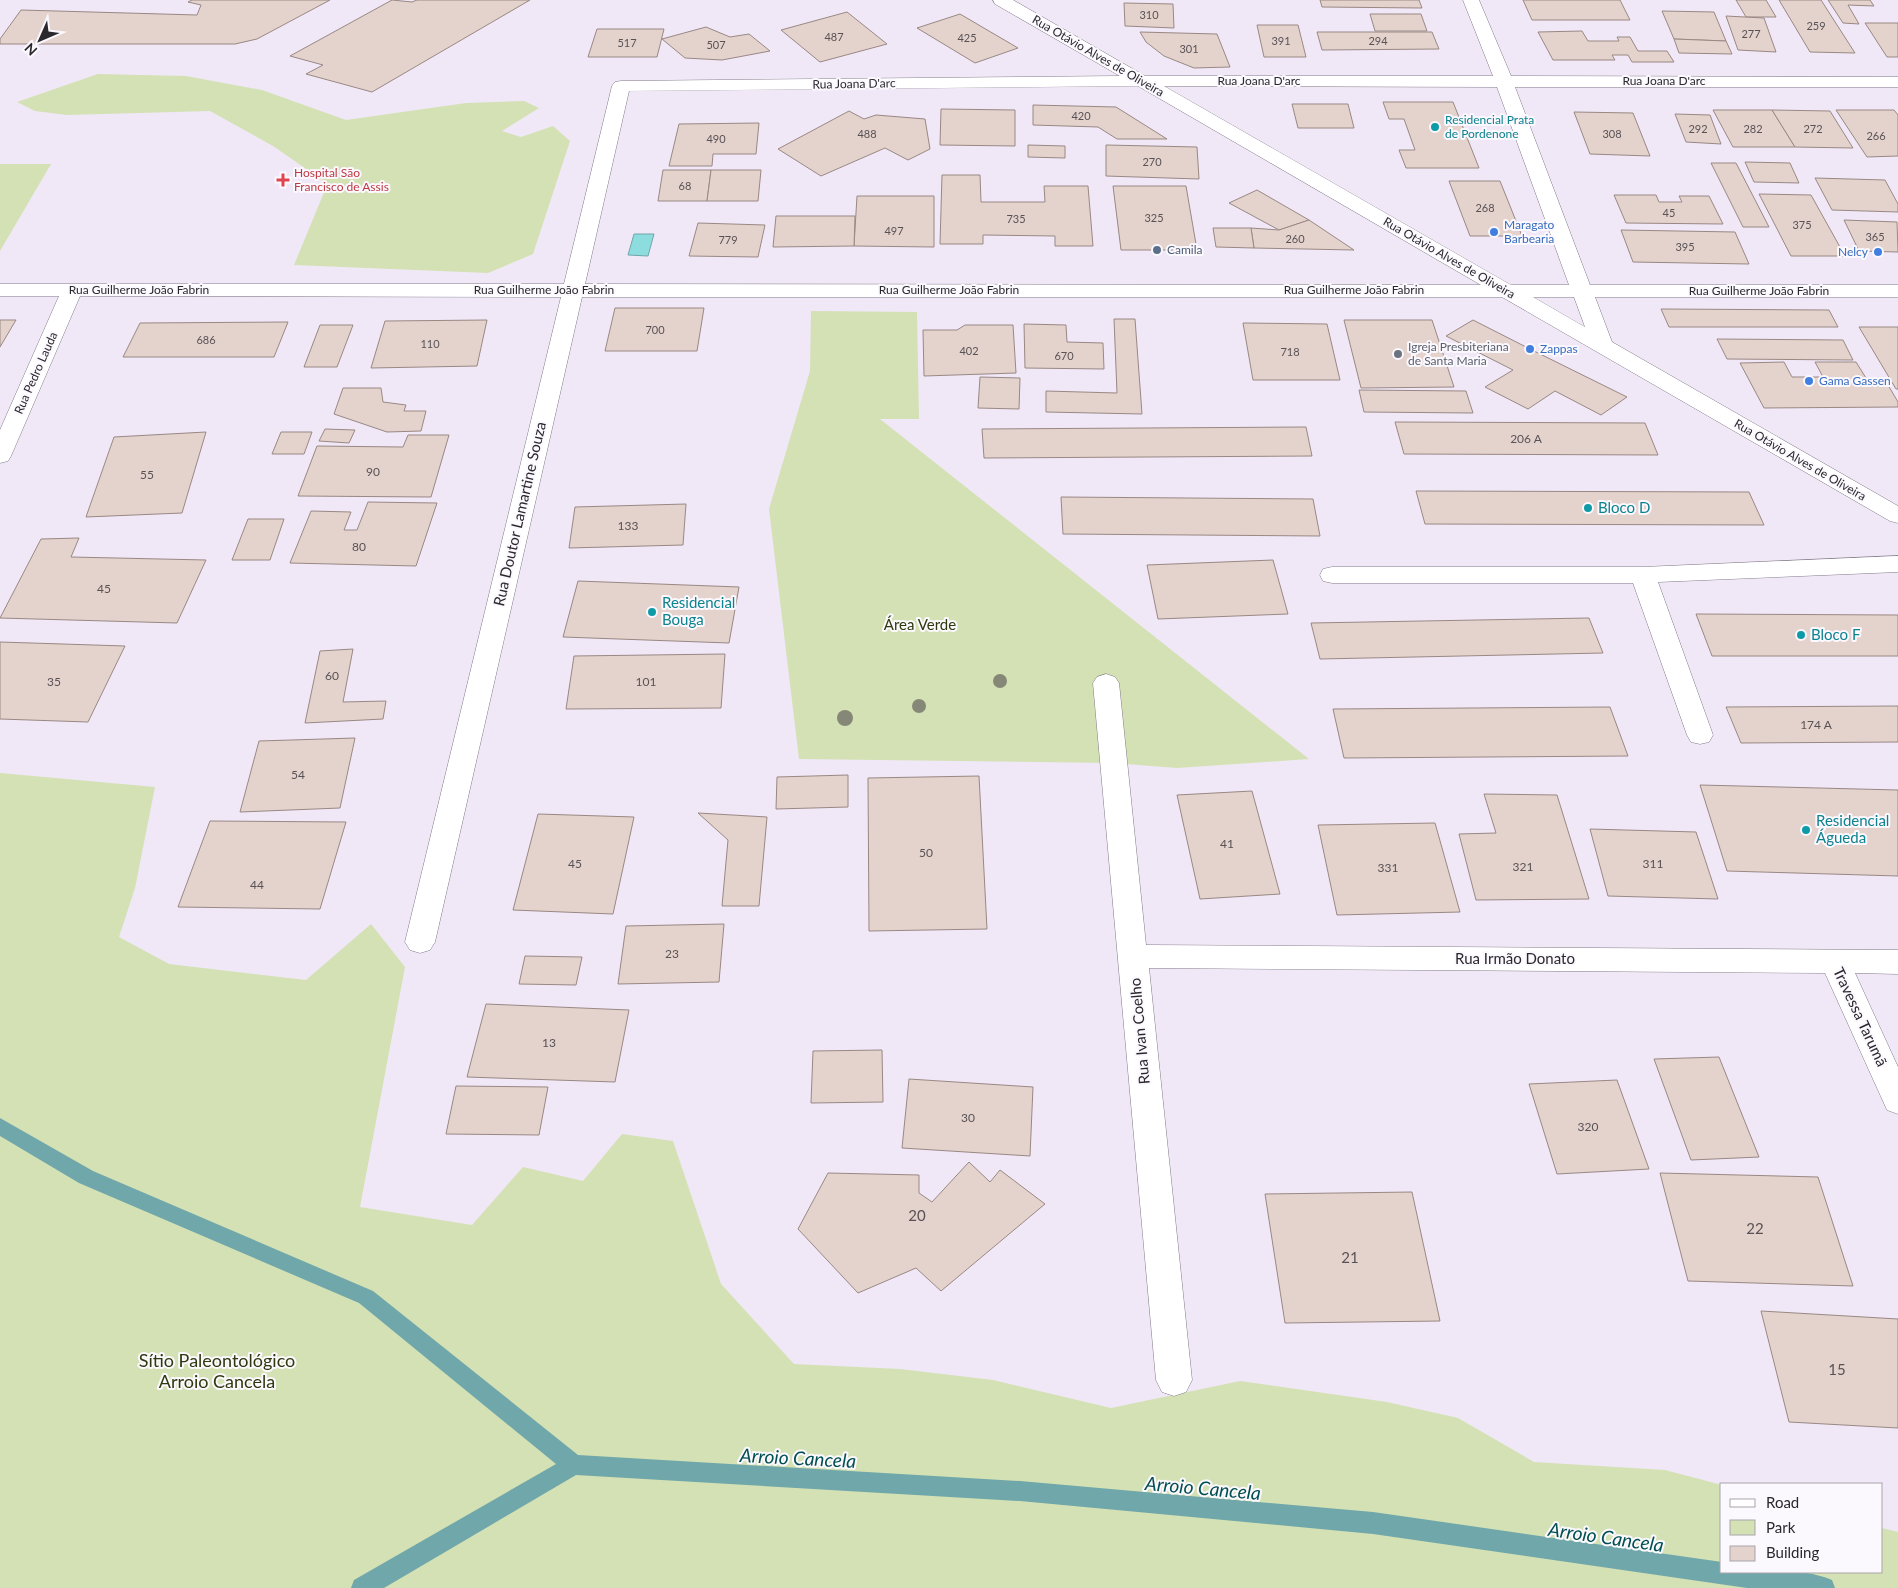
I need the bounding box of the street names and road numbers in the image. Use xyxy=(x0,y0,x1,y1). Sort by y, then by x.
street label: Rua Otávio Alves de Oliveira xyxy=(1030,12,1167,99)
street label: Rua Joana D'arc xyxy=(1217,73,1301,88)
street label: Rua Joana D'arc xyxy=(1622,73,1706,88)
street label: Rua Joana D'arc xyxy=(812,75,896,92)
street label: Rua Otávio Alves de Oliveira xyxy=(1381,214,1518,301)
street label: Rua Guilherme João Fabrin xyxy=(69,282,209,297)
street label: Rua Guilherme João Fabrin xyxy=(474,282,614,297)
street label: Rua Guilherme João Fabrin xyxy=(879,282,1019,297)
street label: Rua Guilherme João Fabrin xyxy=(1284,282,1424,297)
street label: Rua Guilherme João Fabrin xyxy=(1689,283,1829,298)
street label: Rua Pedro Lauda xyxy=(11,329,60,416)
street label: Rua Otávio Alves de Oliveira xyxy=(1732,416,1869,503)
street label: Rua Doutor Lamartine Souza xyxy=(489,420,549,608)
street label: Rua Irmão Donato xyxy=(1455,949,1575,967)
street label: Travessa Tarumã xyxy=(1830,964,1892,1069)
street label: Rua Ivan Coelho xyxy=(1125,977,1153,1085)

